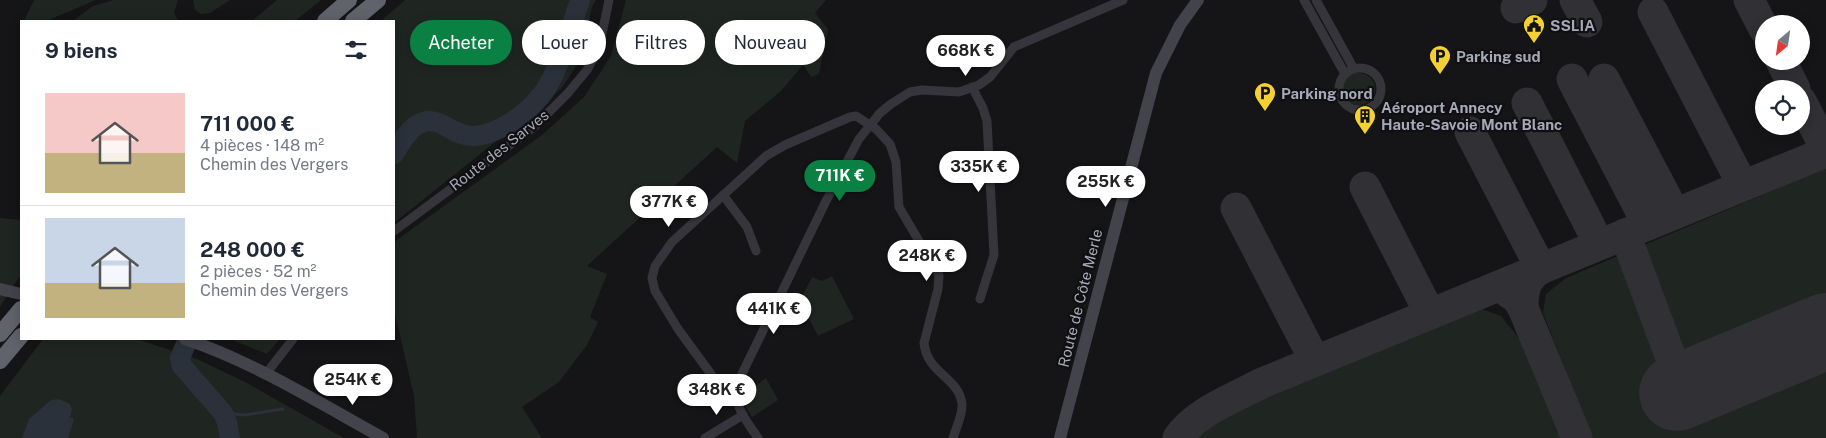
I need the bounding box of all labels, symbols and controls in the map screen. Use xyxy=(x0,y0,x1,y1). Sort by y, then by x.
public building icon: SSLIA xyxy=(1522,13,1546,44)
north arrow xyxy=(1755,15,1810,70)
map controls xyxy=(1755,15,1810,135)
place label: SSLIA xyxy=(1550,17,1595,34)
chip: Acheter xyxy=(410,20,512,65)
chip: Louer xyxy=(522,20,606,65)
chip: Filtres xyxy=(616,20,705,65)
chip: Nouveau xyxy=(715,20,825,65)
pin: 668K € xyxy=(925,34,1007,77)
icon: filters xyxy=(342,36,370,64)
text: 9 biens xyxy=(45,38,117,63)
text: 668K € xyxy=(937,41,995,60)
parking icon: Parking sud xyxy=(1428,44,1452,75)
place label: Parking sud xyxy=(1456,48,1541,65)
button: locate xyxy=(1755,80,1810,135)
parking icon: Parking nord xyxy=(1253,81,1277,112)
place label: Parking nord xyxy=(1281,85,1373,102)
place label: Aéroport Annecy Haute-Savoie Mont Blanc xyxy=(1381,99,1562,133)
building icon: Aéroport Annecy Haute-Savoie Mont Blanc xyxy=(1353,104,1377,135)
street label: Route des Sarves xyxy=(446,106,552,194)
text: 711 000 € xyxy=(200,111,295,136)
icon: home xyxy=(85,113,145,173)
text: 4 pièces · 148 m² xyxy=(200,136,324,155)
pin: 335K € xyxy=(938,150,1020,193)
text: Chemin des Vergers xyxy=(200,155,348,174)
text: 335K € xyxy=(950,157,1008,176)
pin: 711K € xyxy=(799,160,881,202)
text: 711K € xyxy=(815,166,865,185)
pin: 255K € xyxy=(1065,166,1147,208)
text: 255K € xyxy=(1077,172,1135,191)
pin: 377K € xyxy=(628,186,710,228)
text: 377K € xyxy=(641,192,697,211)
street label: Route de Côte Merle xyxy=(1055,227,1105,369)
text: 248 000 € xyxy=(200,237,305,262)
icon: home xyxy=(85,238,145,298)
pin: 248K € xyxy=(886,240,968,282)
text: 248K € xyxy=(899,246,955,265)
text: 2 pièces · 52 m² xyxy=(200,262,316,281)
text: Chemin des Vergers xyxy=(200,281,348,300)
pin: 441K € xyxy=(733,292,815,335)
text: 441K € xyxy=(747,299,801,318)
pin: 254K € xyxy=(312,364,394,406)
text: 254K € xyxy=(325,370,381,389)
pin: 348K € xyxy=(676,374,758,416)
text: 348K € xyxy=(688,380,746,399)

